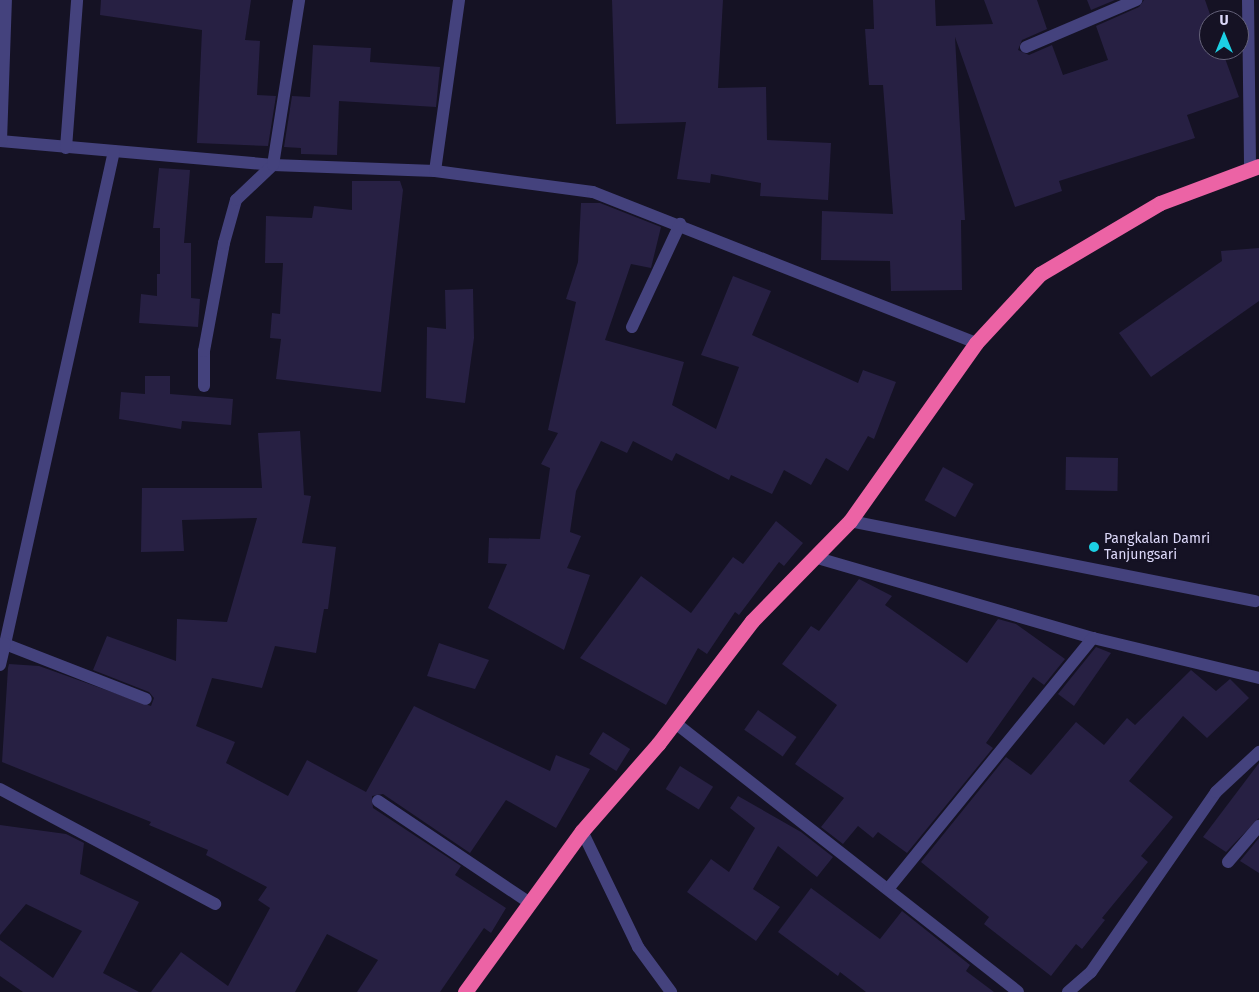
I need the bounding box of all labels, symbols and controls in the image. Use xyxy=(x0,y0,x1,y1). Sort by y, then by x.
north arrow xyxy=(1199,10,1249,60)
text: U xyxy=(1219,12,1229,29)
place label: Pangkalan Damri Tanjungsari xyxy=(1104,531,1210,564)
marker: Pangkalan Damri Tanjungsari xyxy=(1088,541,1100,553)

